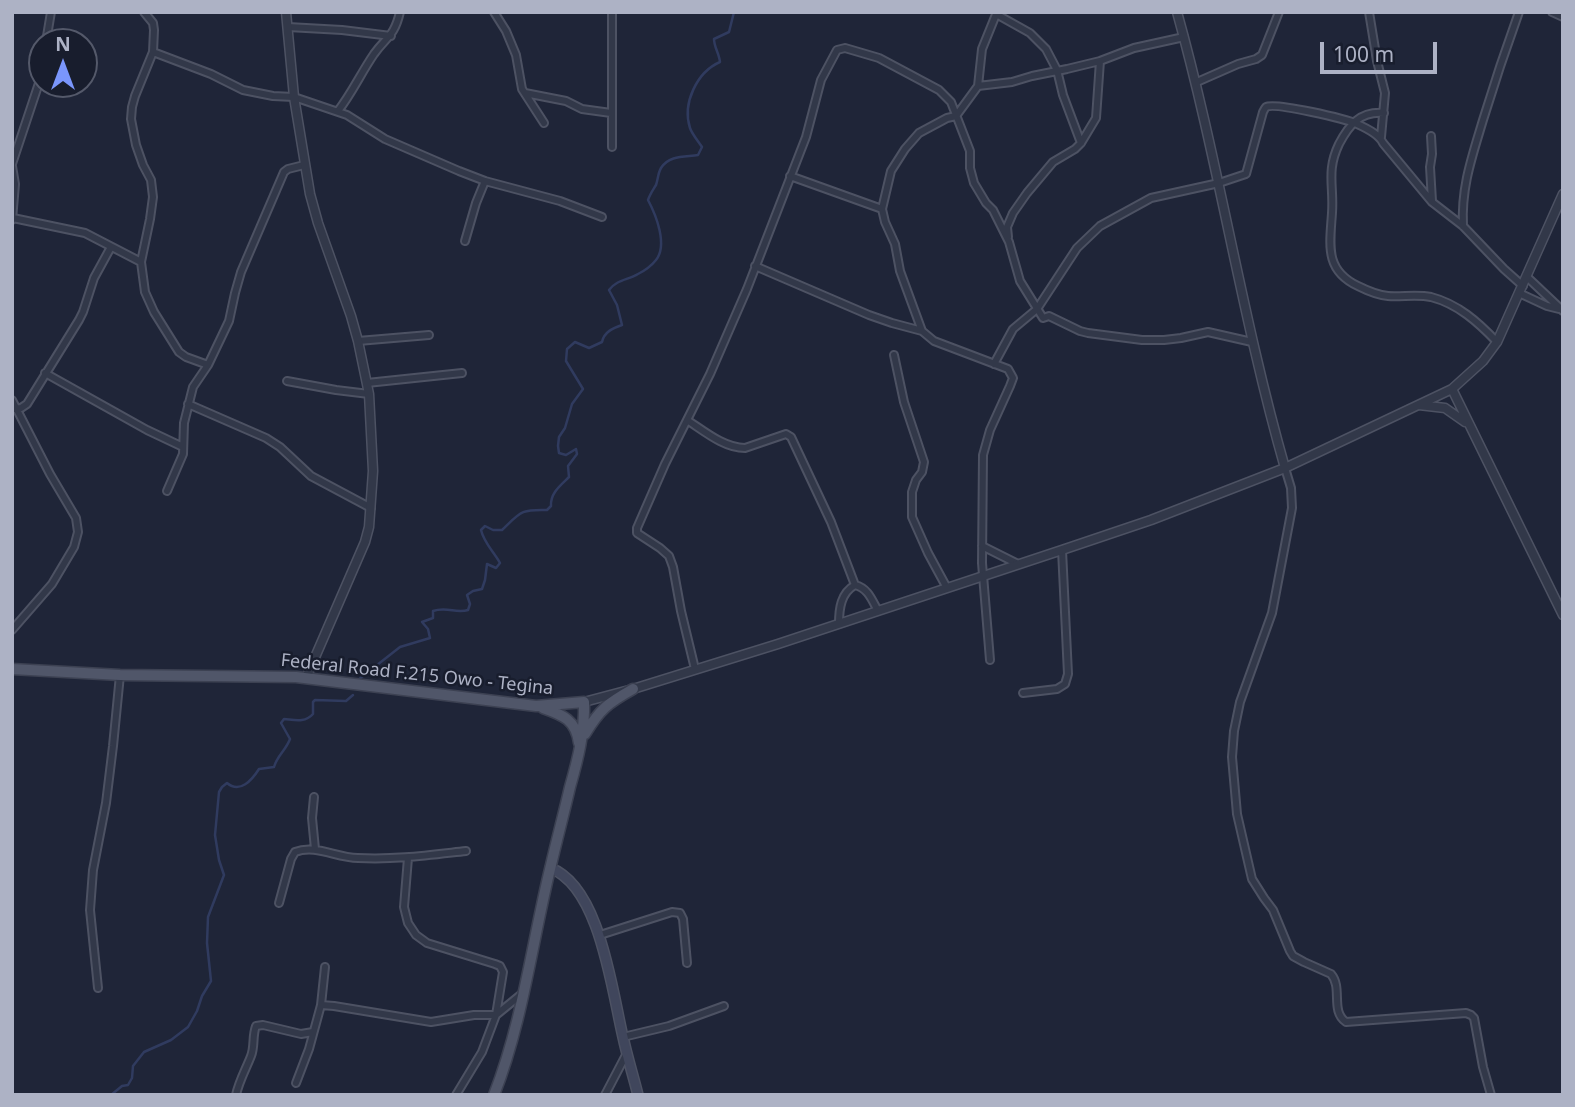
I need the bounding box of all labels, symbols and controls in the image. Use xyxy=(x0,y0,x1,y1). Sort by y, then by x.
north arrow xyxy=(28,28,98,98)
scale bar xyxy=(1323,28,1440,72)
text: N xyxy=(55,31,71,57)
text: 100 m xyxy=(1333,40,1394,68)
street label: Federal Road F.215 Owo - Tegina xyxy=(280,650,554,700)

